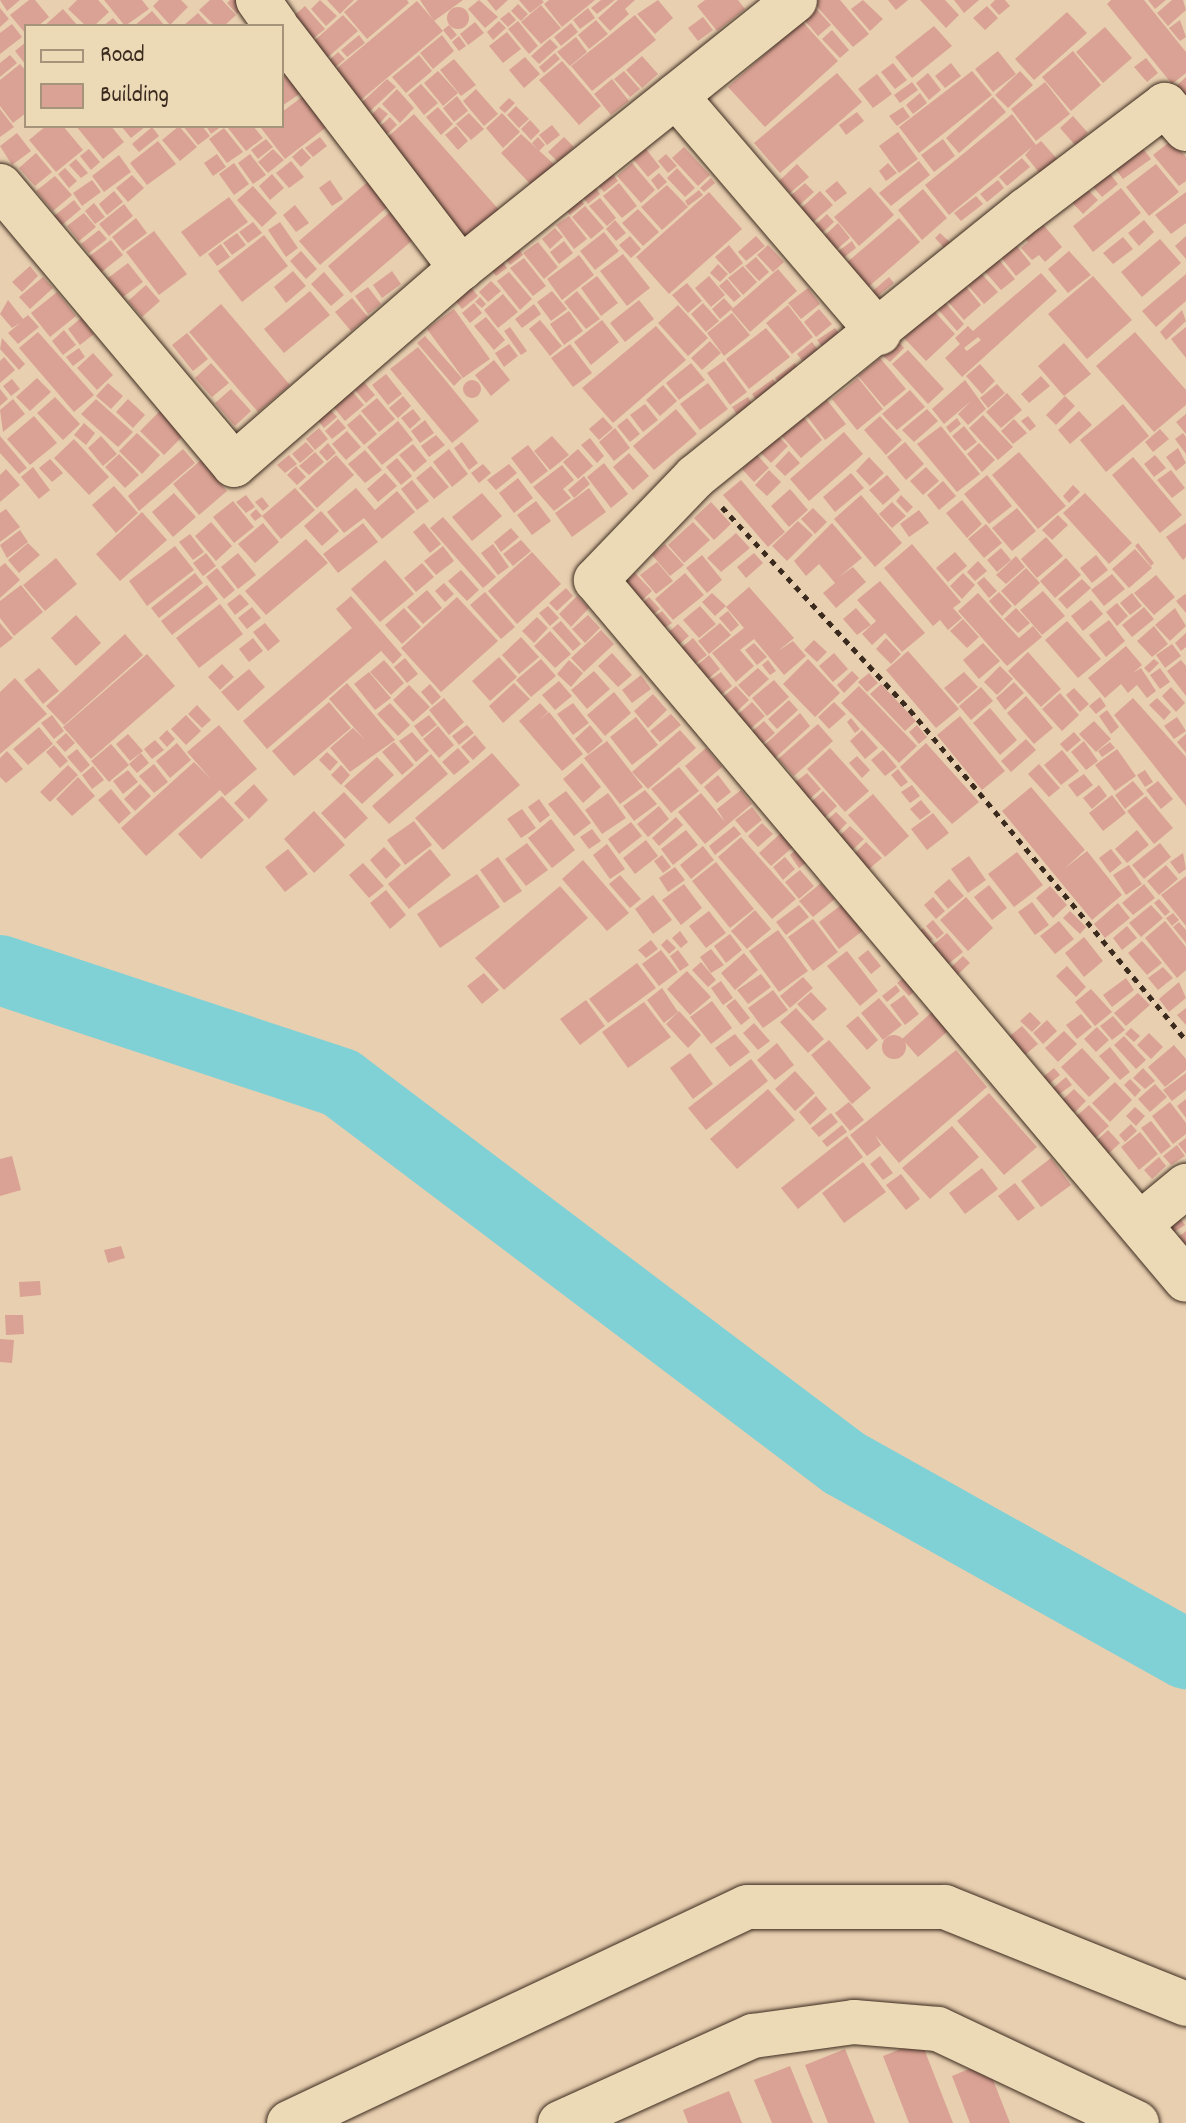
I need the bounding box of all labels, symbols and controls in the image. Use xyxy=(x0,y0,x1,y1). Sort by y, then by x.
legend xyxy=(24,24,284,128)
text: Road xyxy=(100,39,145,73)
text: Building xyxy=(100,79,169,113)

